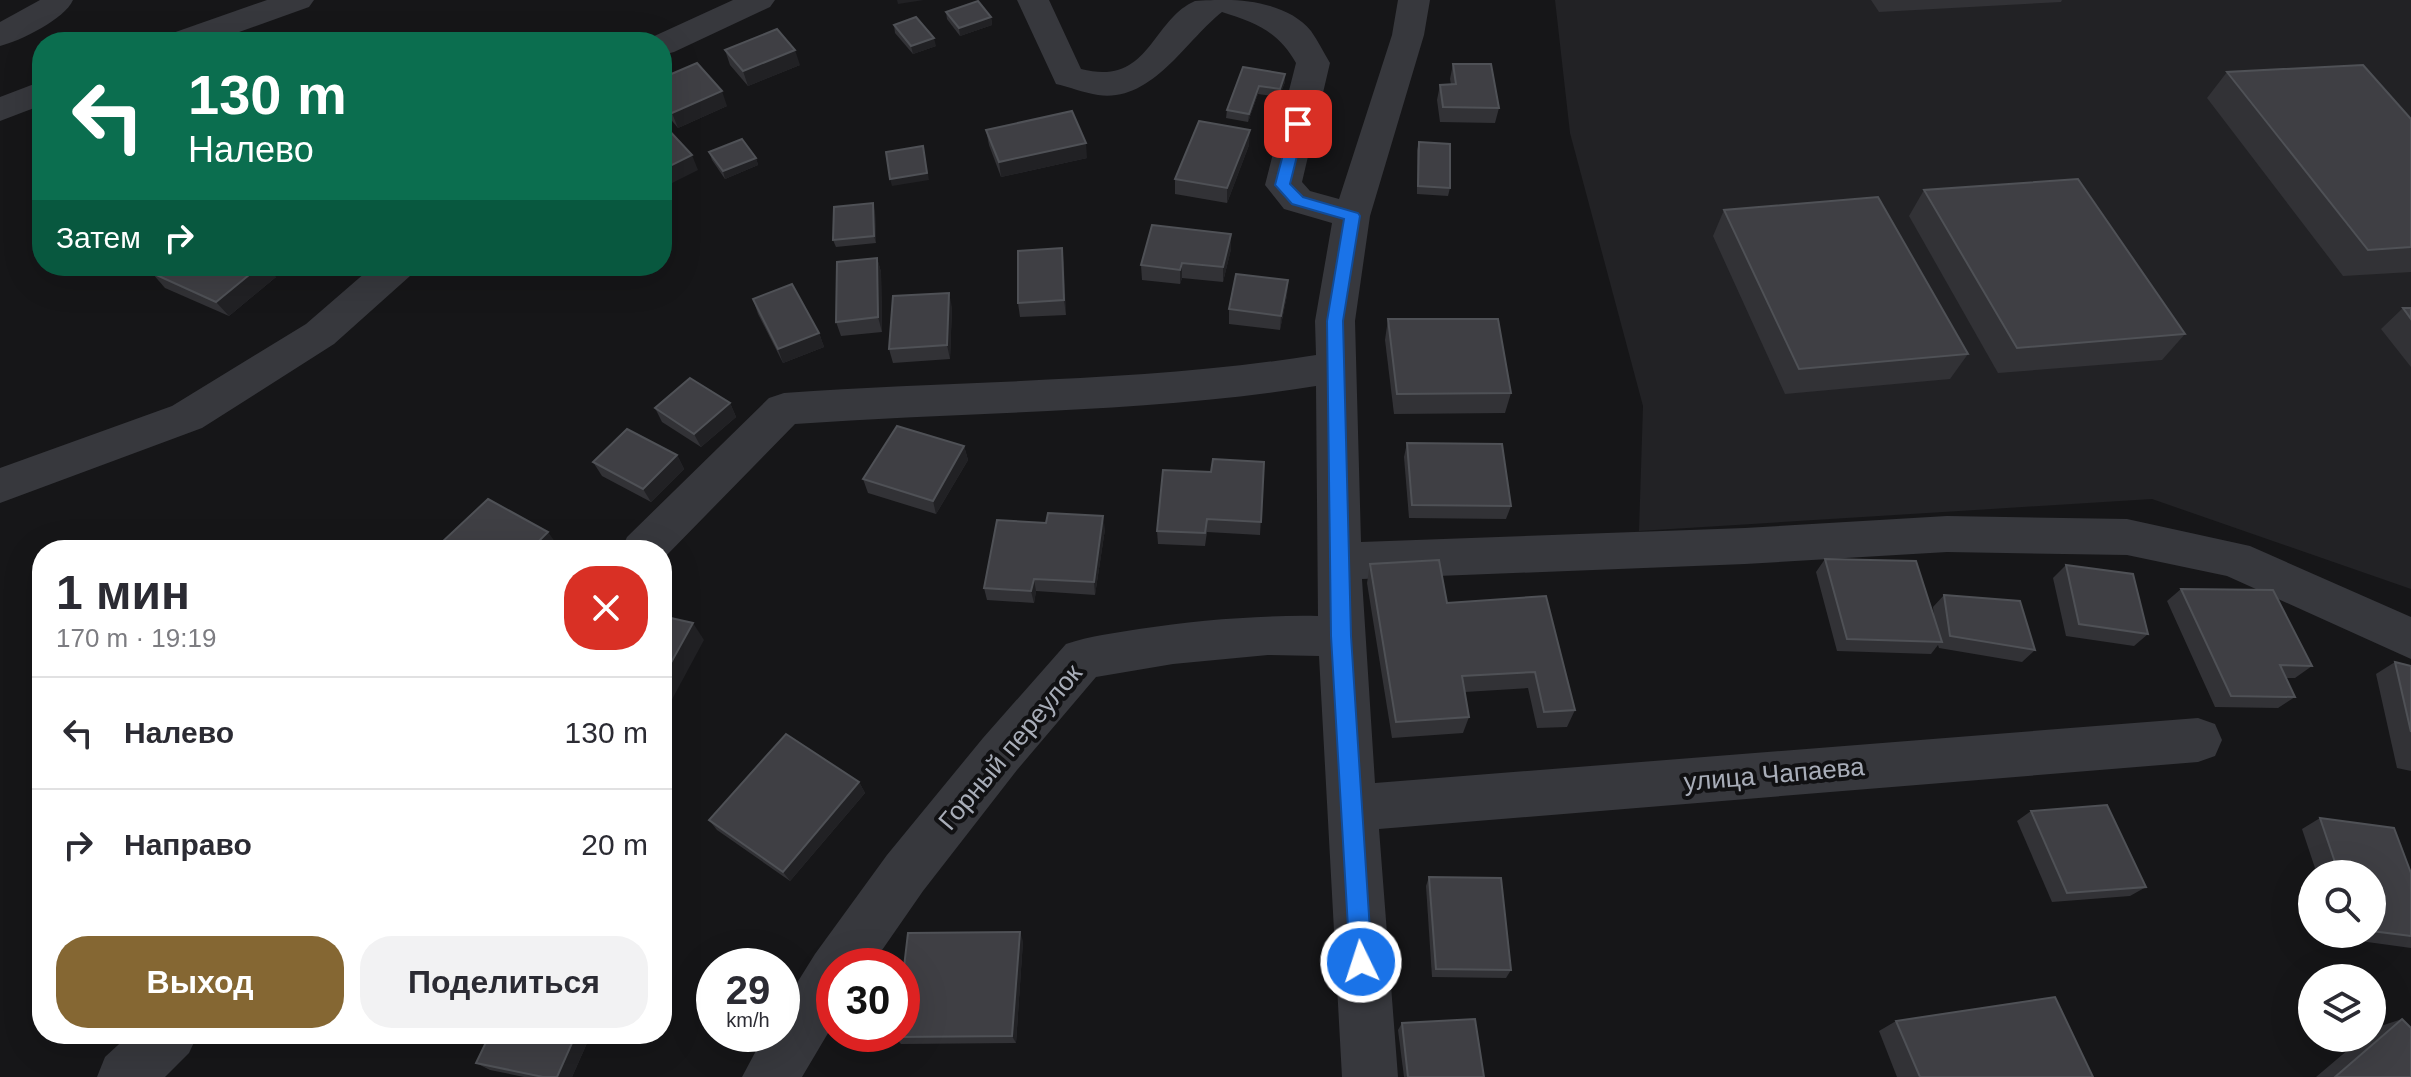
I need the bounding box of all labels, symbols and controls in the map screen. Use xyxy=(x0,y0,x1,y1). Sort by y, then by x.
text: 130 m xyxy=(188,63,347,126)
icon: left xyxy=(56,64,160,168)
pin xyxy=(1264,90,1332,158)
icon: arrive xyxy=(1276,102,1320,146)
text: Налево xyxy=(188,129,314,170)
icon: right xyxy=(157,216,201,260)
text: Затем xyxy=(56,221,141,254)
text: 1 мин xyxy=(56,566,190,619)
button: close xyxy=(564,566,648,650)
text: 170 m · 19:19 xyxy=(56,623,216,653)
street label: Горный переулок xyxy=(932,658,1088,836)
icon: left xyxy=(56,711,100,755)
text: Налево xyxy=(124,716,234,749)
text: 130 m xyxy=(565,716,648,749)
street label: улица Чапаева xyxy=(1682,751,1866,797)
icon: right xyxy=(56,823,100,867)
text: Направо xyxy=(124,828,252,861)
text: 20 m xyxy=(581,828,648,861)
map controls xyxy=(2298,860,2386,1052)
button: search xyxy=(2298,860,2386,948)
position arrow xyxy=(1319,920,1403,1004)
button: Выход xyxy=(56,936,344,1028)
button: Поделиться xyxy=(360,936,648,1028)
speed limit sign: 30 xyxy=(816,948,920,1052)
button: layers xyxy=(2298,964,2386,1052)
text: 29 xyxy=(726,968,770,1012)
text: km/h xyxy=(726,1009,770,1031)

